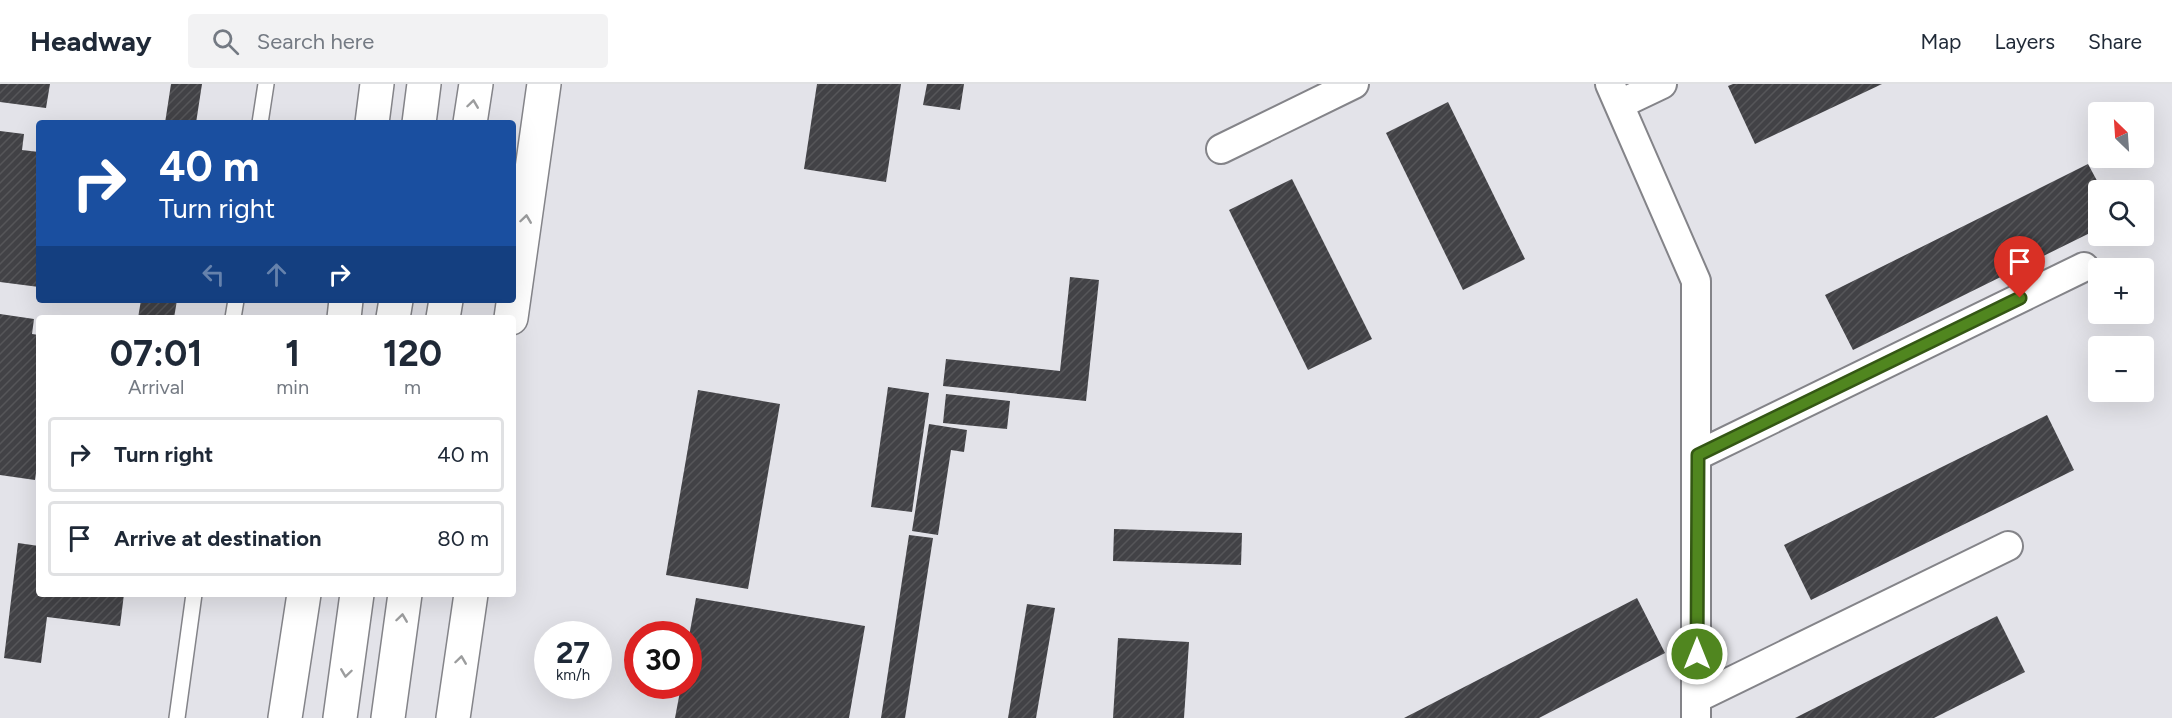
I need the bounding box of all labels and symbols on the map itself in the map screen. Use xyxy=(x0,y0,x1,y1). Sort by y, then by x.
one-way arrow xyxy=(466,99,478,108)
north arrow xyxy=(2088,102,2154,168)
one-way arrow xyxy=(519,214,531,223)
pin xyxy=(1994,236,2045,298)
one-way arrow xyxy=(395,614,408,623)
speed limit sign: 30 xyxy=(624,621,702,699)
position arrow xyxy=(1665,622,1729,686)
one-way arrow xyxy=(455,655,467,665)
one-way arrow xyxy=(341,668,353,677)

